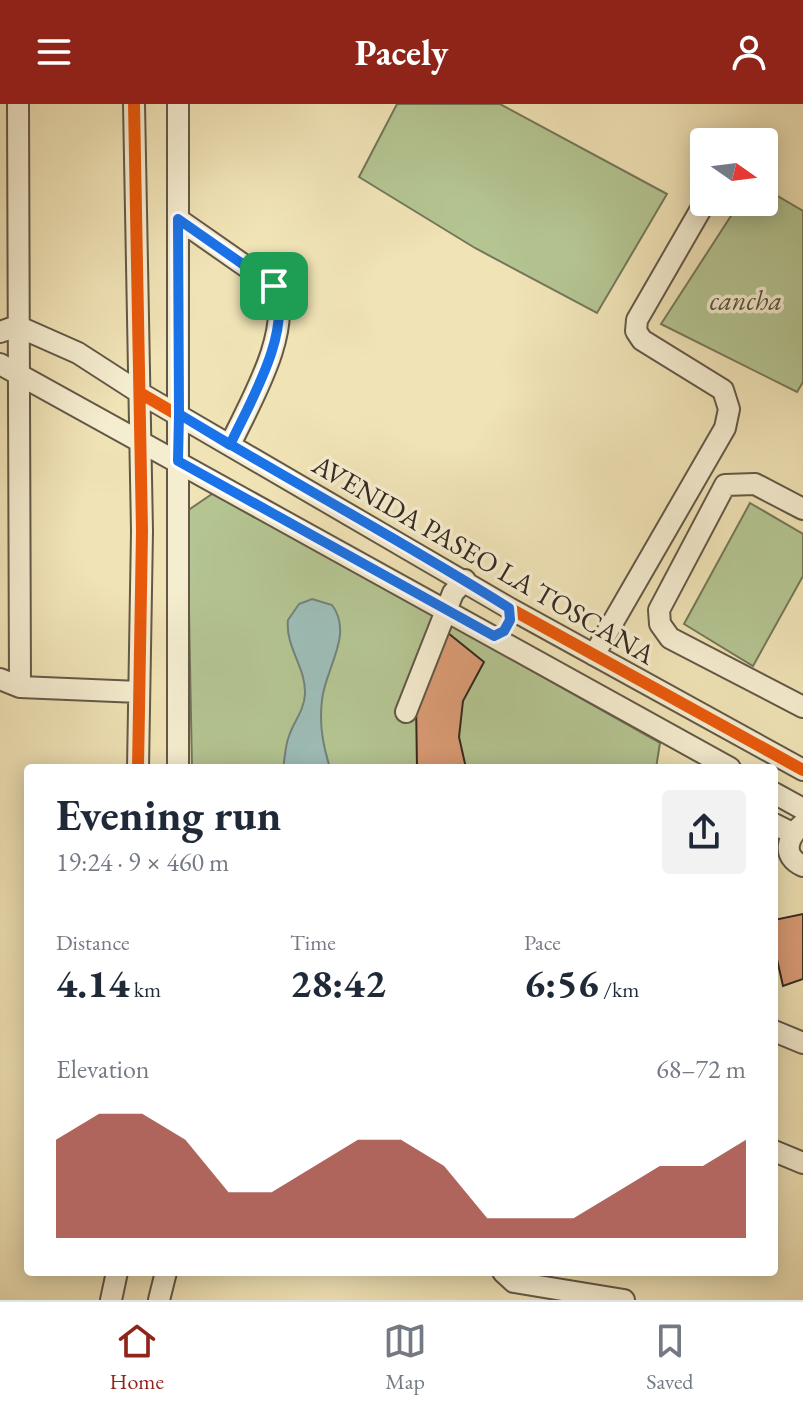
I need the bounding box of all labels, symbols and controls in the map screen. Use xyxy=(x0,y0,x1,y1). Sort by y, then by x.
text: Pacely xyxy=(355,29,448,76)
icon: menu xyxy=(32,30,76,74)
icon: person xyxy=(727,30,771,74)
north arrow xyxy=(690,128,778,216)
map controls xyxy=(690,128,778,216)
pin xyxy=(240,252,308,320)
icon: arrive xyxy=(252,264,296,308)
park label: cancha xyxy=(710,282,782,318)
street label: AVENIDA PASEO LA TOSCANA xyxy=(305,445,662,672)
text: Evening run xyxy=(56,786,281,843)
button: share xyxy=(662,790,746,874)
text: 19:24 · 9 × 460 m xyxy=(56,845,229,879)
text: Distance xyxy=(56,928,129,957)
text: Time xyxy=(290,928,336,957)
text: Pace xyxy=(524,928,561,957)
text: 4.14 xyxy=(56,957,129,1009)
text: 28:42 xyxy=(290,957,386,1009)
text: 6:56 xyxy=(524,957,599,1009)
text: km xyxy=(129,975,161,1004)
text: /km xyxy=(599,975,639,1004)
text: Elevation xyxy=(56,1052,150,1086)
text: 68–72 m xyxy=(656,1052,746,1086)
tab: Home xyxy=(110,1319,164,1396)
tab: Map xyxy=(383,1319,427,1396)
tab: Saved xyxy=(646,1319,693,1396)

